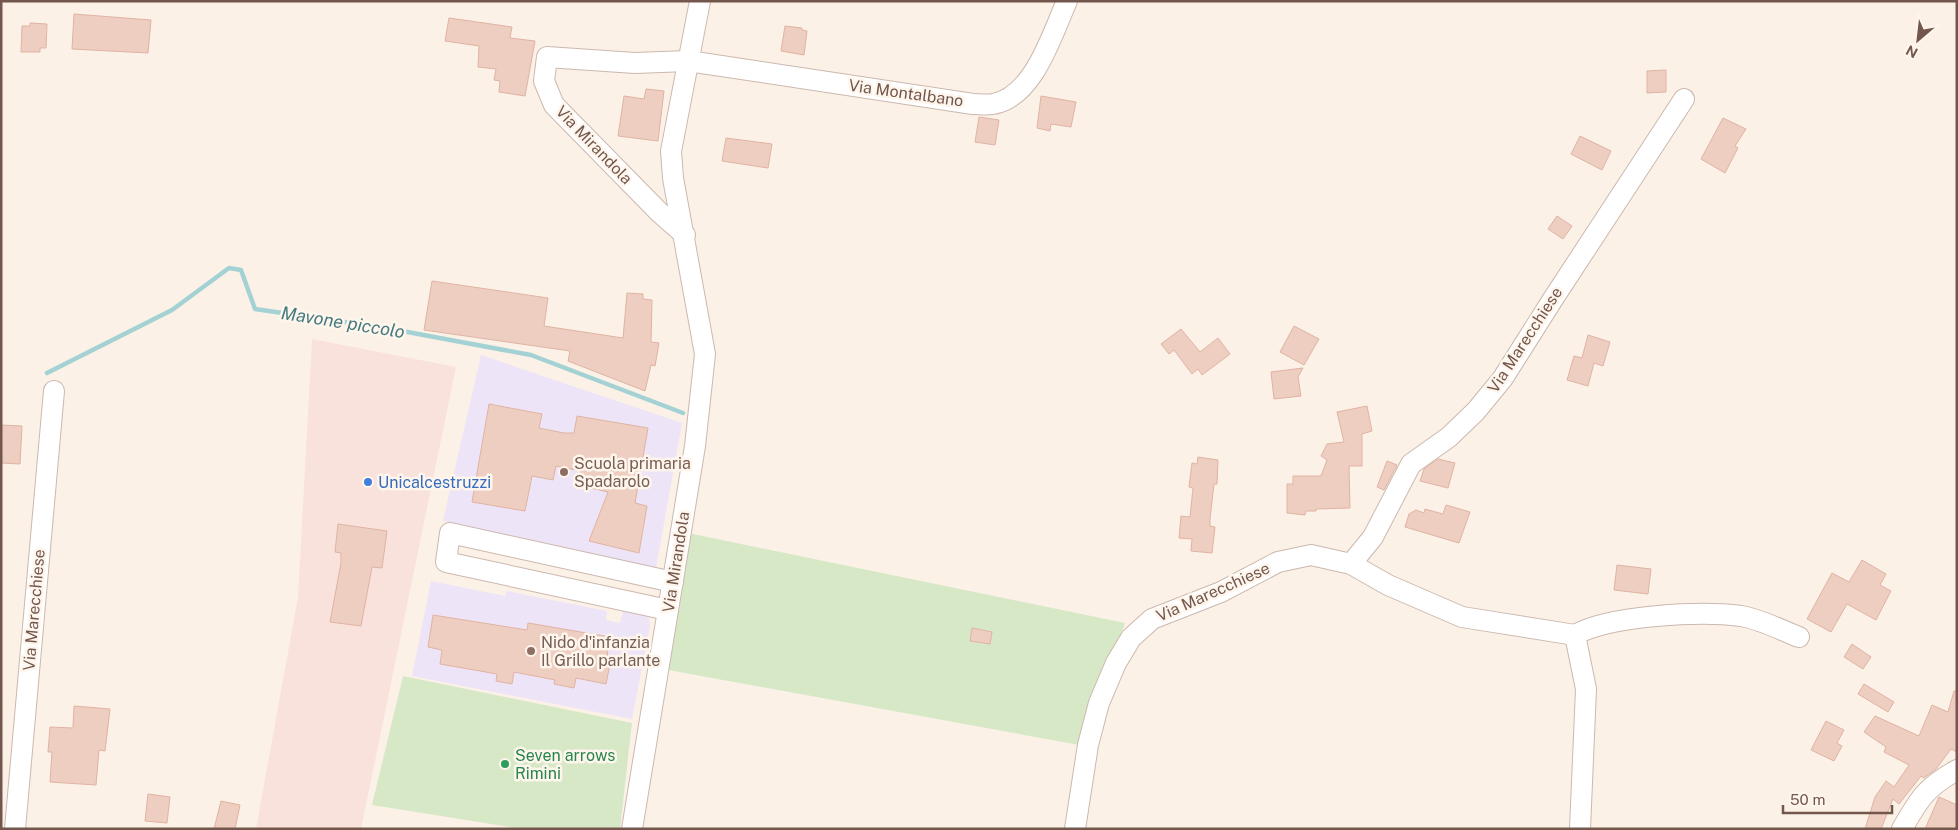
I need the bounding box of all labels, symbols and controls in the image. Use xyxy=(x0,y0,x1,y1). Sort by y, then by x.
north arrow xyxy=(1893,15,1943,65)
text: N xyxy=(1903,42,1920,61)
street label: Via Montalbano xyxy=(847,76,965,110)
street label: Via Mirandola xyxy=(552,102,636,188)
street label: Via Marecchiese xyxy=(1484,284,1566,396)
water label: Mavone piccolo xyxy=(280,302,407,342)
place label: Scuola primaria Spadarolo xyxy=(574,454,691,491)
marker: Scuola primaria Spadarolo xyxy=(558,466,570,478)
place label: Unicalcestruzzi xyxy=(378,473,491,492)
marker: Unicalcestruzzi xyxy=(362,476,374,488)
street label: Via Mirandola xyxy=(659,510,693,614)
street label: Via Marecchiese xyxy=(19,548,49,672)
street label: Via Marecchiese xyxy=(1153,558,1273,626)
place label: Nido d'infanzia Il Grillo parlante xyxy=(541,633,660,670)
marker: Nido d'infanzia Il Grillo parlante xyxy=(525,645,537,657)
place label: Seven arrows Rimini xyxy=(515,746,615,783)
marker: Seven arrows Rimini xyxy=(499,758,511,770)
scale bar xyxy=(1783,782,1892,814)
text: 50 m xyxy=(1790,791,1825,808)

